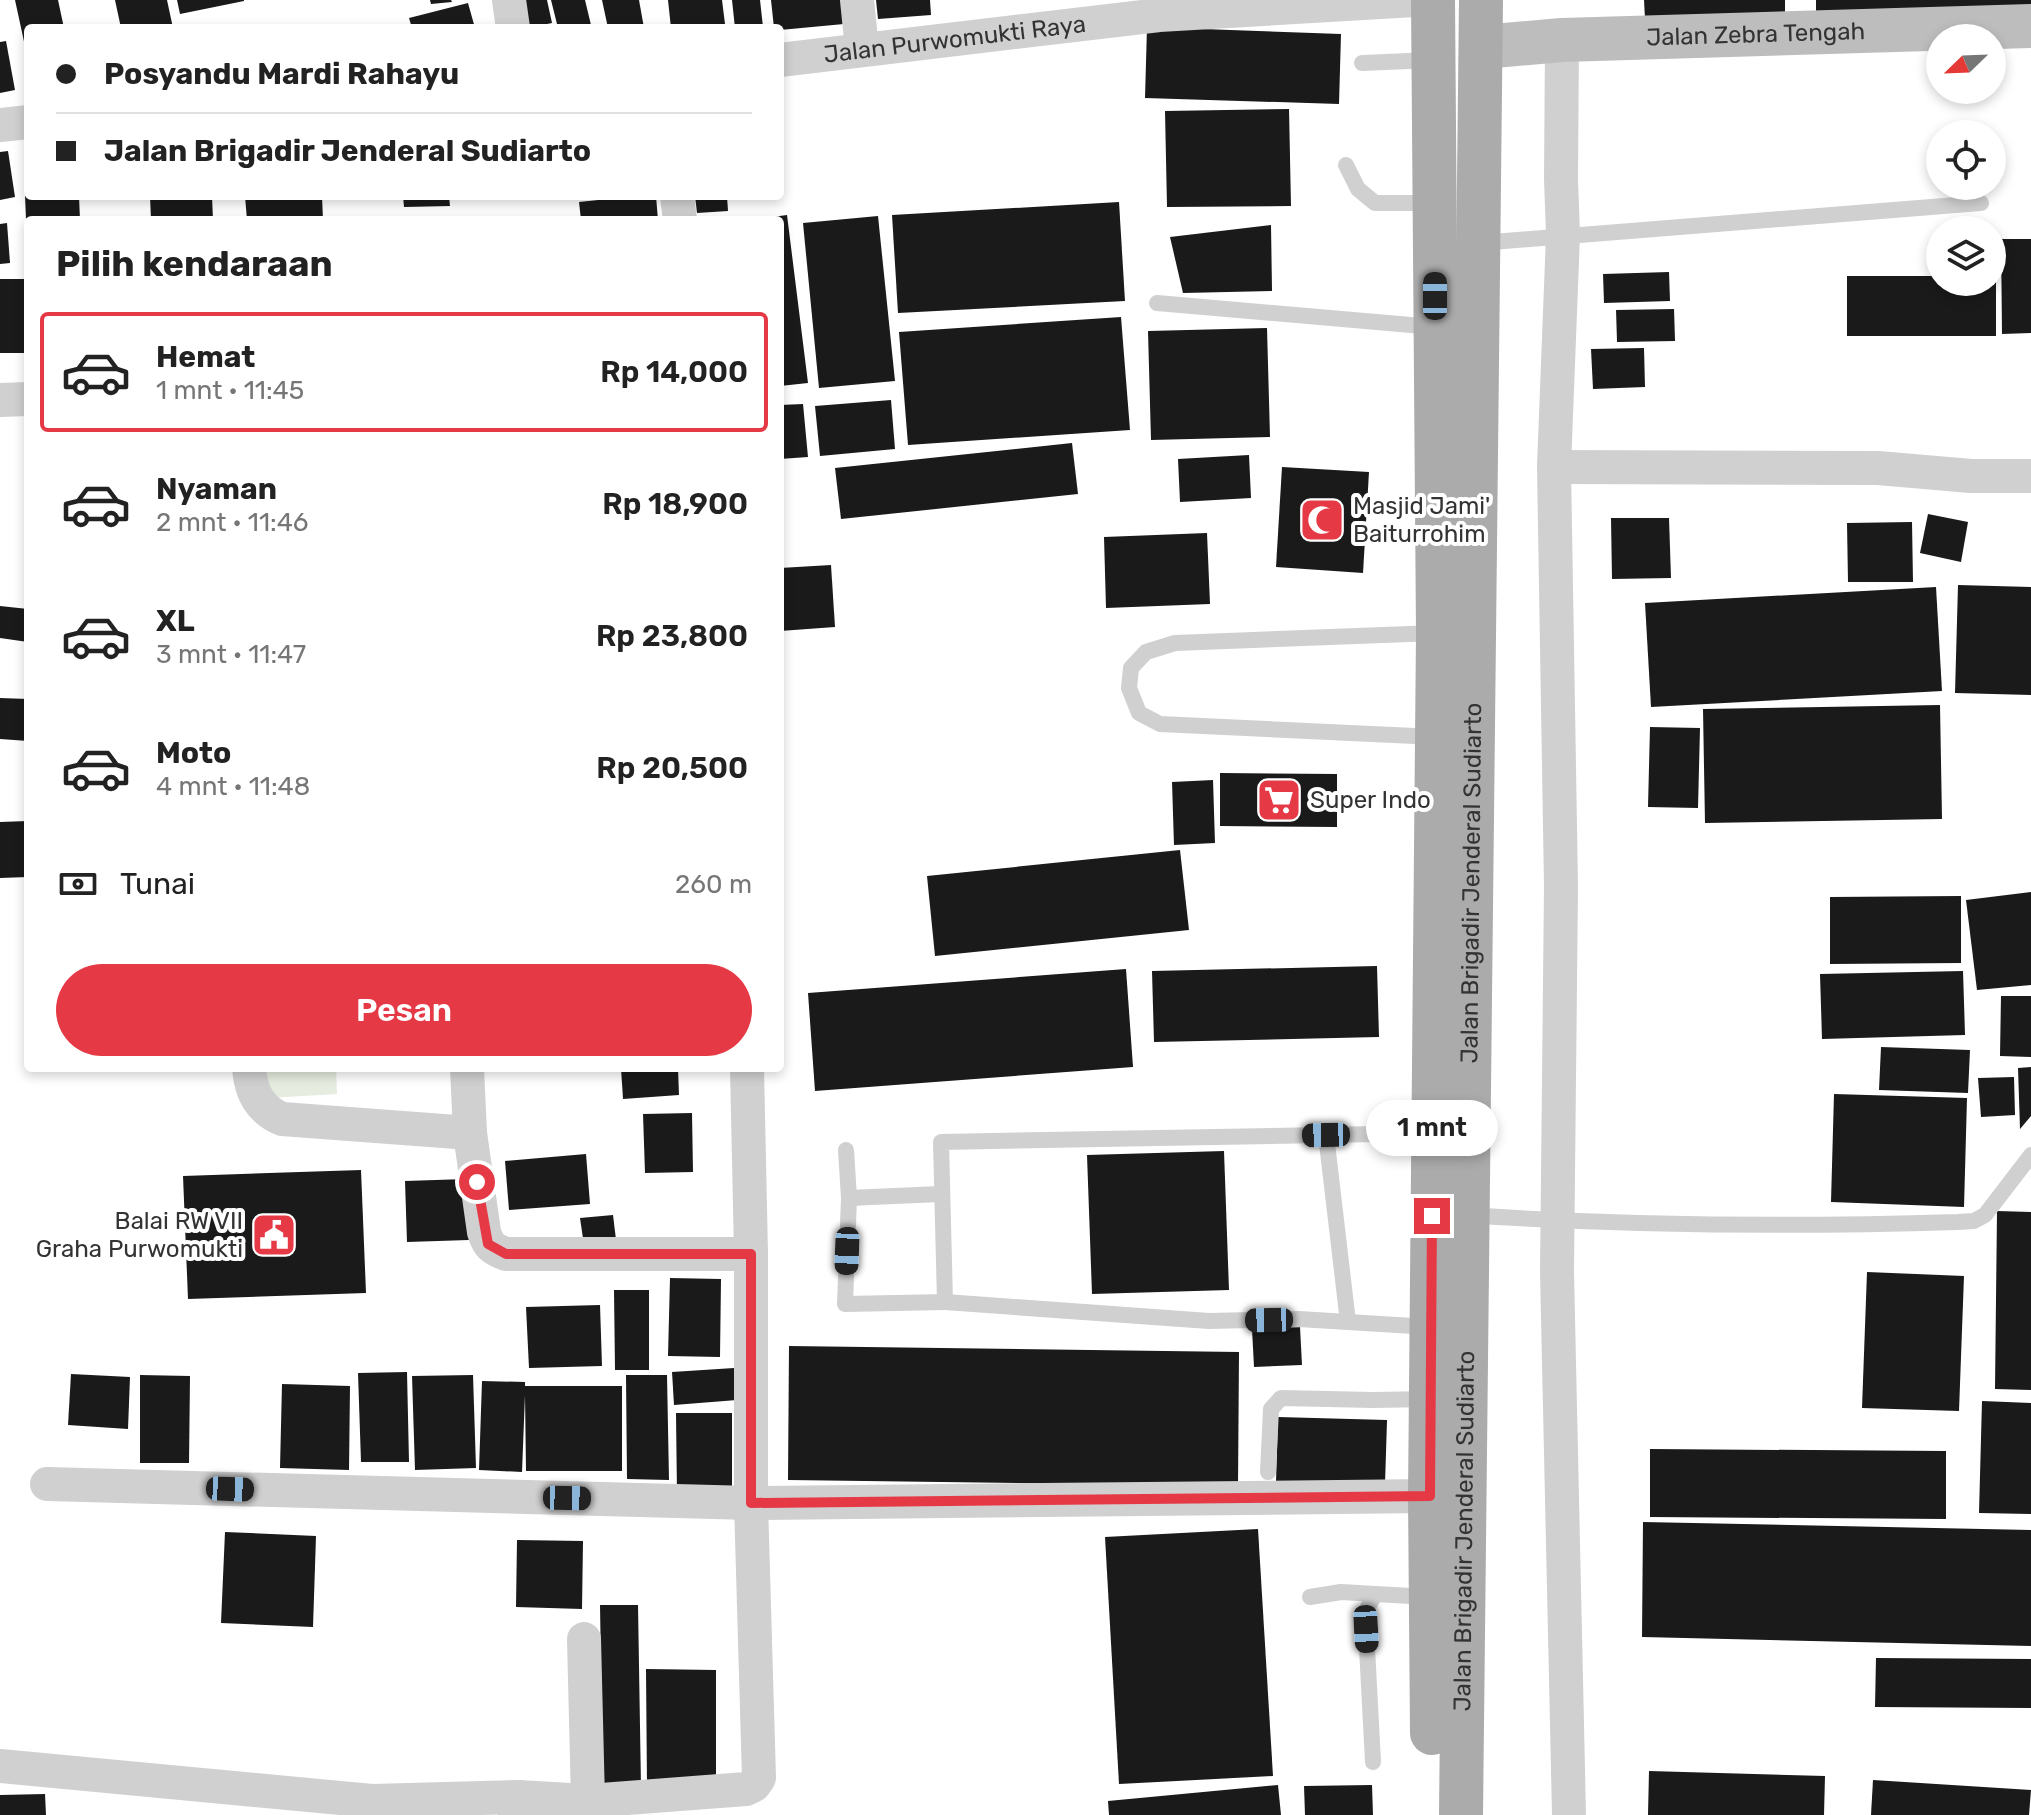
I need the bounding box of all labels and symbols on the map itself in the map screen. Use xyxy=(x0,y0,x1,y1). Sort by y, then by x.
street label: Jalan Purwomukti Raya xyxy=(822,10,1087,69)
street label: Jalan Zebra Tengah xyxy=(1646,17,1865,51)
north arrow xyxy=(1926,24,2006,104)
car xyxy=(1423,272,1447,320)
place label: Masjid Jami' Baiturrohim xyxy=(1353,492,1490,548)
mosque icon: Masjid Jami' Baiturrohim xyxy=(1298,496,1346,544)
street label: Jalan Brigadir Jenderal Sudiarto xyxy=(1455,702,1487,1064)
supermarket icon: Super Indo xyxy=(1255,776,1303,824)
place label: Super Indo xyxy=(1310,786,1431,814)
callout: 1 mnt xyxy=(1366,1100,1498,1156)
car xyxy=(1302,1123,1350,1147)
route start xyxy=(459,1164,495,1200)
route end xyxy=(1414,1198,1450,1234)
place label: Balai RW VII Graha Purwomukti xyxy=(36,1207,243,1263)
public building icon: Balai RW VII Graha Purwomukti xyxy=(250,1211,298,1259)
car xyxy=(834,1227,860,1275)
car xyxy=(1245,1308,1293,1332)
street label: Jalan Brigadir Jenderal Sudiarto xyxy=(1448,1350,1480,1712)
car xyxy=(206,1476,254,1502)
car xyxy=(543,1486,591,1510)
car xyxy=(1353,1604,1379,1654)

